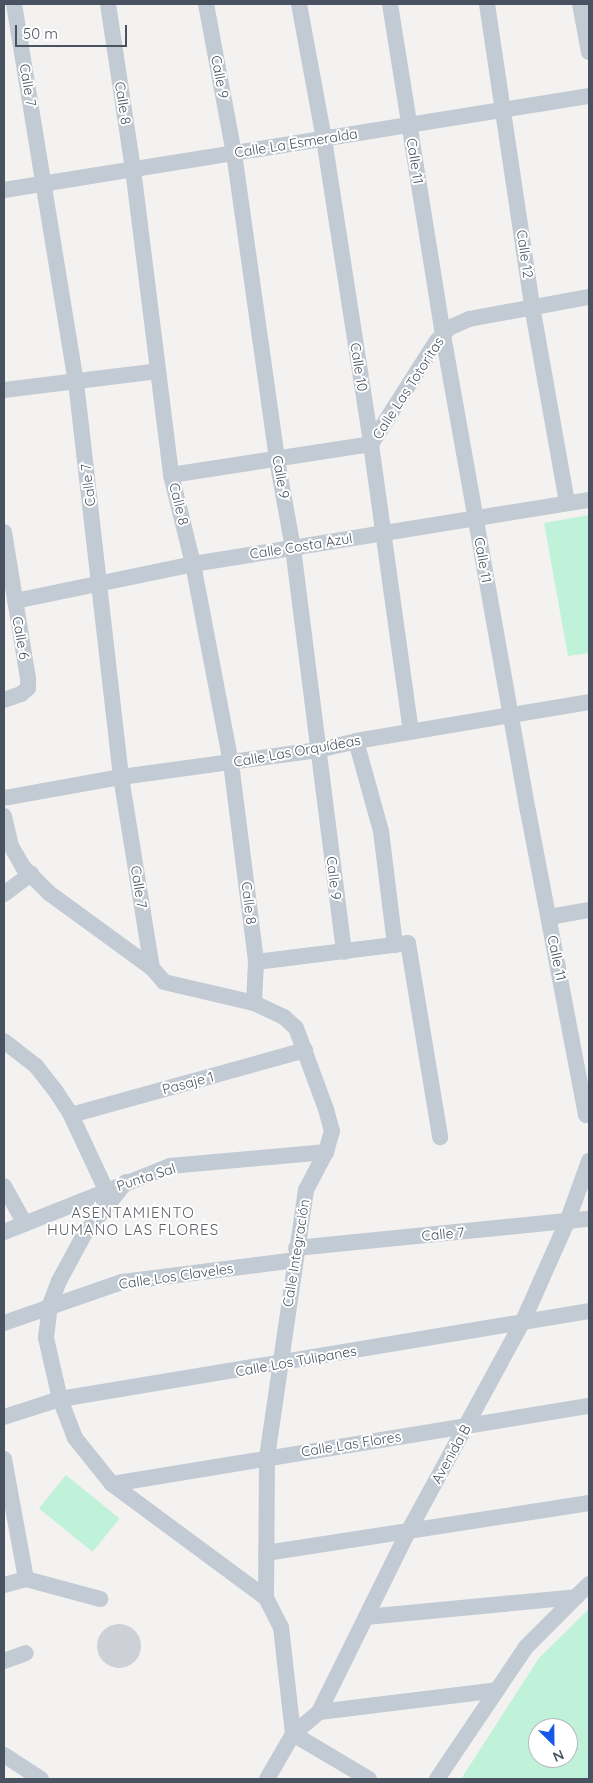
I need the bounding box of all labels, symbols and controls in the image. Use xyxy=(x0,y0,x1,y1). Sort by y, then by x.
scale bar xyxy=(18,15,130,47)
text: 50 m xyxy=(23,24,58,43)
street label: Calle 9 xyxy=(208,54,232,100)
street label: Calle 7 xyxy=(16,62,40,108)
street label: Calle 8 xyxy=(111,80,135,126)
street label: Calle La Esmeralda xyxy=(233,125,359,161)
street label: Calle 11 xyxy=(403,137,427,185)
street label: Calle 12 xyxy=(513,229,537,279)
street label: Calle Las Totoritas xyxy=(369,334,447,442)
street label: Calle 10 xyxy=(347,341,371,393)
street label: Calle 9 xyxy=(269,454,293,500)
street label: Calle 7 xyxy=(77,463,99,507)
street label: Calle 8 xyxy=(166,481,192,527)
street label: Calle Costa Azul xyxy=(248,530,354,562)
street label: Calle 11 xyxy=(471,536,495,584)
street label: Calle 6 xyxy=(9,615,33,661)
street label: Calle Las Orquídeas xyxy=(232,732,362,770)
street label: Calle 9 xyxy=(323,855,345,901)
street label: Calle 7 xyxy=(127,865,151,909)
street label: Calle 8 xyxy=(238,881,260,925)
street label: Calle 11 xyxy=(544,934,570,982)
street label: Pasaje 1 xyxy=(160,1068,216,1098)
street label: Punta Sal xyxy=(114,1160,178,1194)
street label: Calle Integración xyxy=(279,1198,313,1308)
district label: ASENTAMIENTO HUMANO LAS FLORES xyxy=(45,1203,221,1238)
street label: Calle 7 xyxy=(421,1224,465,1244)
street label: Calle Los Claveles xyxy=(118,1260,234,1292)
street label: Calle Los Tulipanes xyxy=(234,1342,358,1380)
street label: Avenida B xyxy=(428,1422,474,1486)
street label: Calle Las Flores xyxy=(300,1428,402,1460)
north arrow xyxy=(528,1718,578,1768)
text: N xyxy=(550,1746,567,1766)

